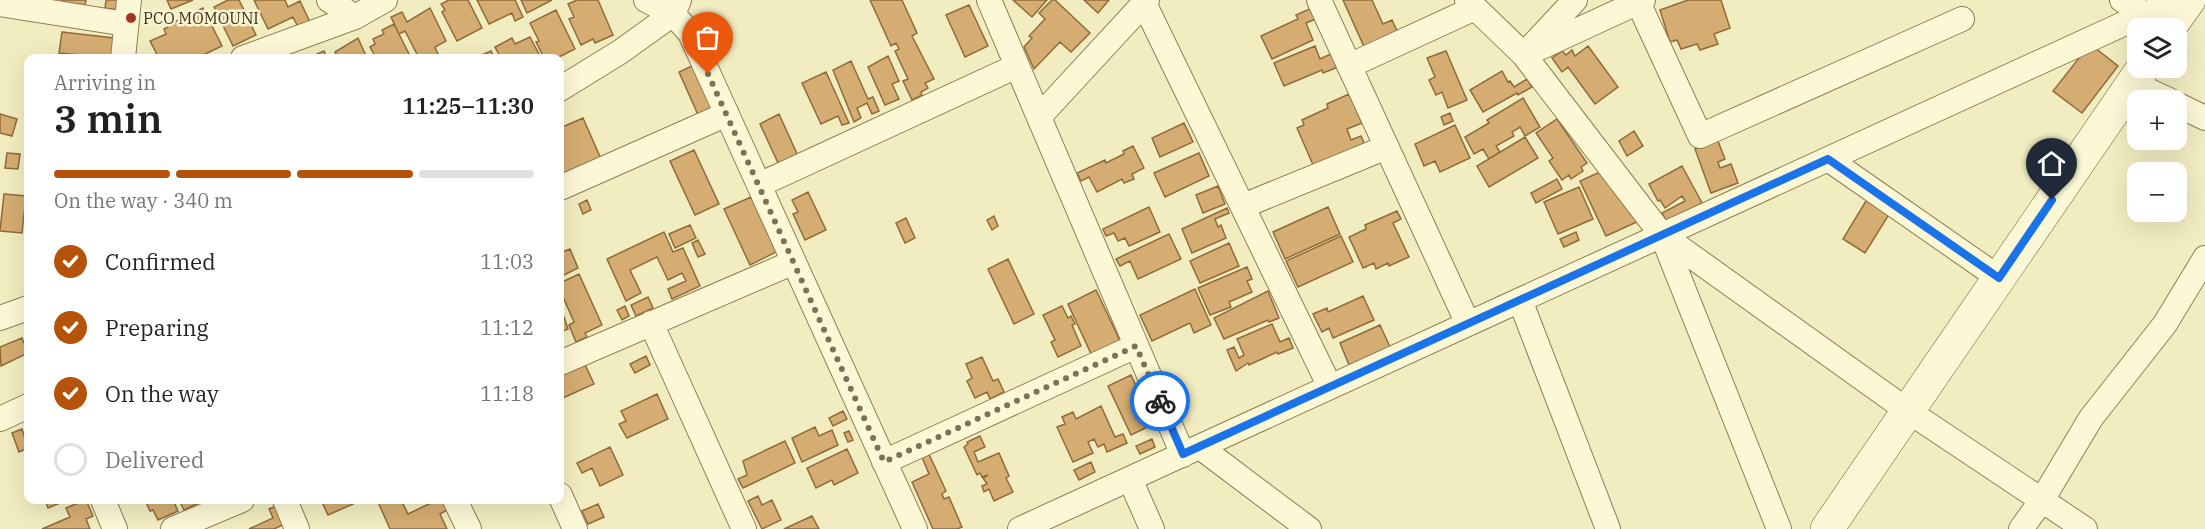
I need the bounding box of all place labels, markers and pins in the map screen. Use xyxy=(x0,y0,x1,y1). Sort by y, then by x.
place label: PCO MOMOUNI xyxy=(143,8,259,28)
marker: PCO MOMOUNI xyxy=(124,11,138,25)
pin xyxy=(682,12,733,74)
pin xyxy=(2026,138,2077,200)

